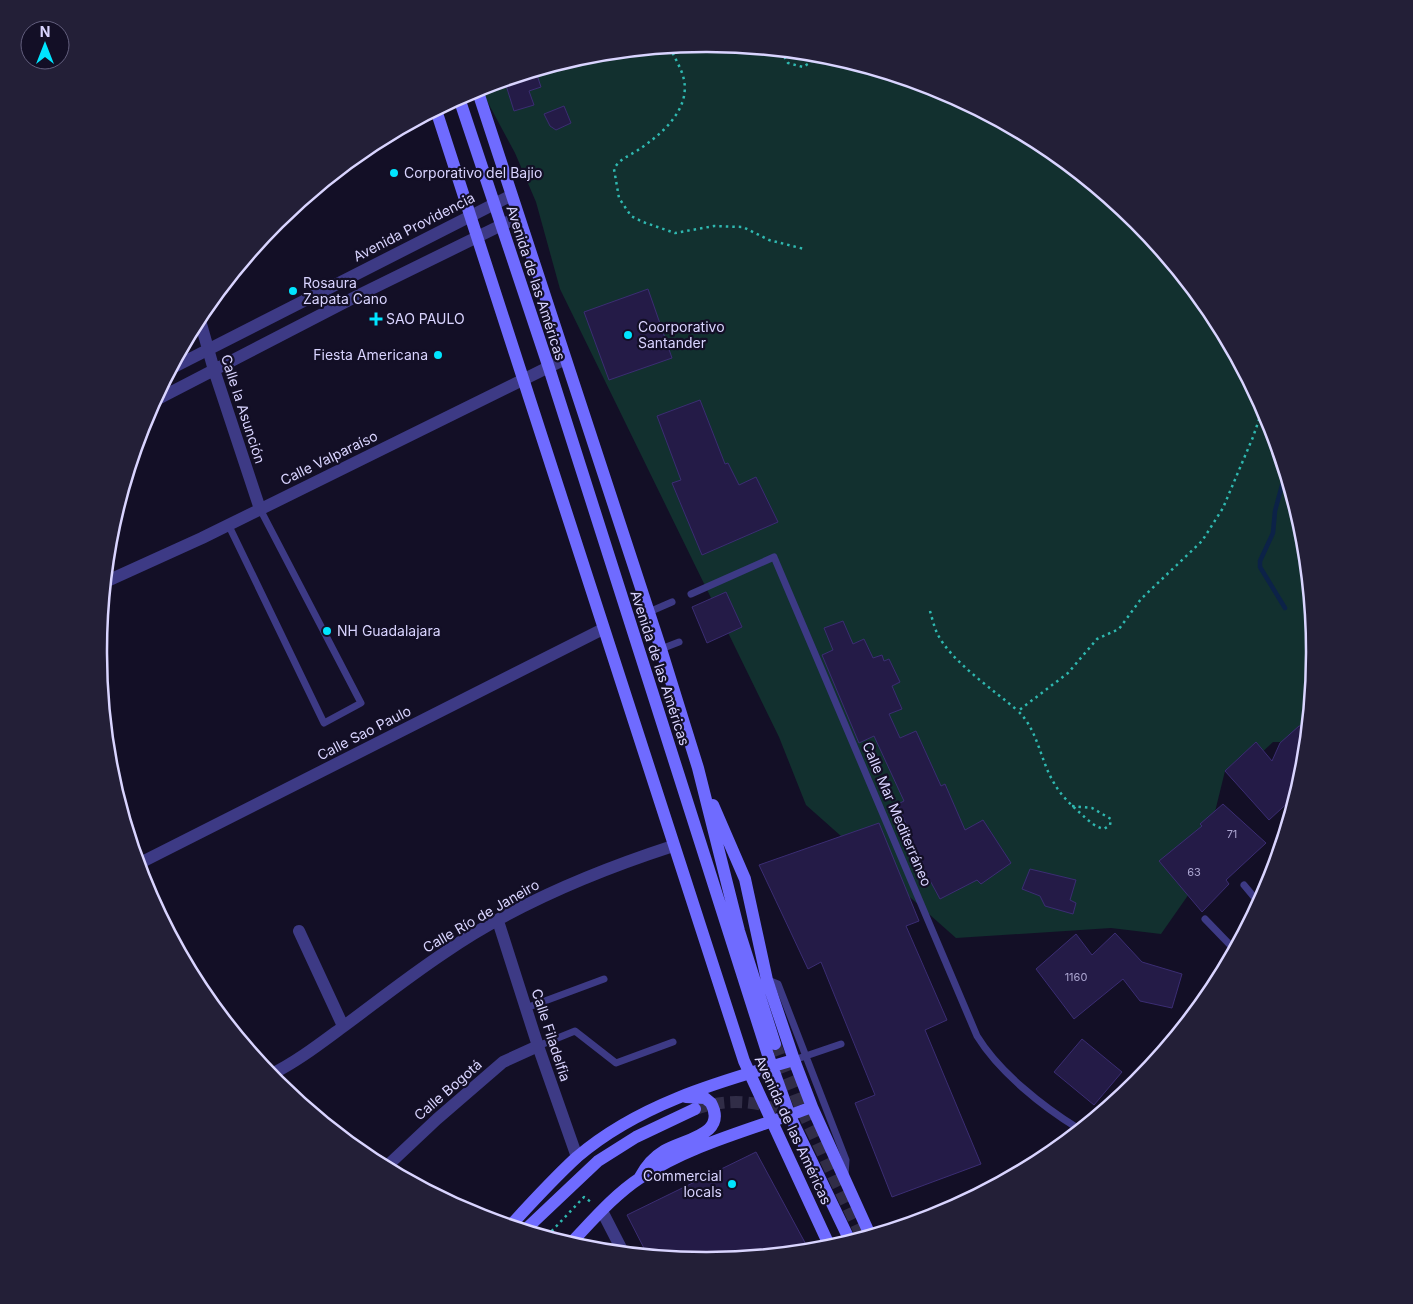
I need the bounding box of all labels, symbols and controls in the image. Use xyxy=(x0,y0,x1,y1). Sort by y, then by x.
north arrow xyxy=(20,20,70,70)
text: N xyxy=(40,23,50,40)
place label: Corporativo del Bajio xyxy=(404,164,542,181)
marker: Corporativo del Bajio xyxy=(388,167,400,179)
street label: Avenida Providencia xyxy=(350,189,477,265)
street label: Avenida de las Américas xyxy=(503,203,570,363)
place label: Rosaura Zapata Cano xyxy=(303,274,387,307)
marker: Rosaura Zapata Cano xyxy=(287,285,299,297)
place label: SAO PAULO xyxy=(386,310,465,327)
marker: SAO PAULO xyxy=(370,313,382,325)
place label: Coorporativo Santander xyxy=(638,318,725,351)
marker: Coorporativo Santander xyxy=(622,329,634,341)
place label: Fiesta Americana xyxy=(313,346,428,363)
marker: Fiesta Americana xyxy=(432,349,444,361)
street label: Calle la Asunción xyxy=(218,352,269,466)
street label: Calle Valparaíso xyxy=(277,427,380,488)
street label: Avenida de las Américas xyxy=(627,588,694,748)
place label: NH Guadalajara xyxy=(337,622,441,639)
marker: NH Guadalajara xyxy=(321,625,333,637)
street label: Calle Sao Paulo xyxy=(314,702,414,764)
street label: Calle Mar Mediterráneo xyxy=(859,739,936,889)
house number: 71 xyxy=(1227,827,1237,841)
house number: 63 xyxy=(1187,865,1201,879)
street label: Calle Río de Janeiro xyxy=(420,875,542,956)
house number: 1160 xyxy=(1065,970,1087,984)
street label: Calle Filadelfia xyxy=(528,986,574,1083)
street label: Avenida de las Américas xyxy=(751,1053,835,1207)
street label: Calle Bogotá xyxy=(410,1056,485,1124)
place label: Commercial locals xyxy=(643,1167,722,1200)
marker: Commercial locals xyxy=(726,1178,738,1190)

